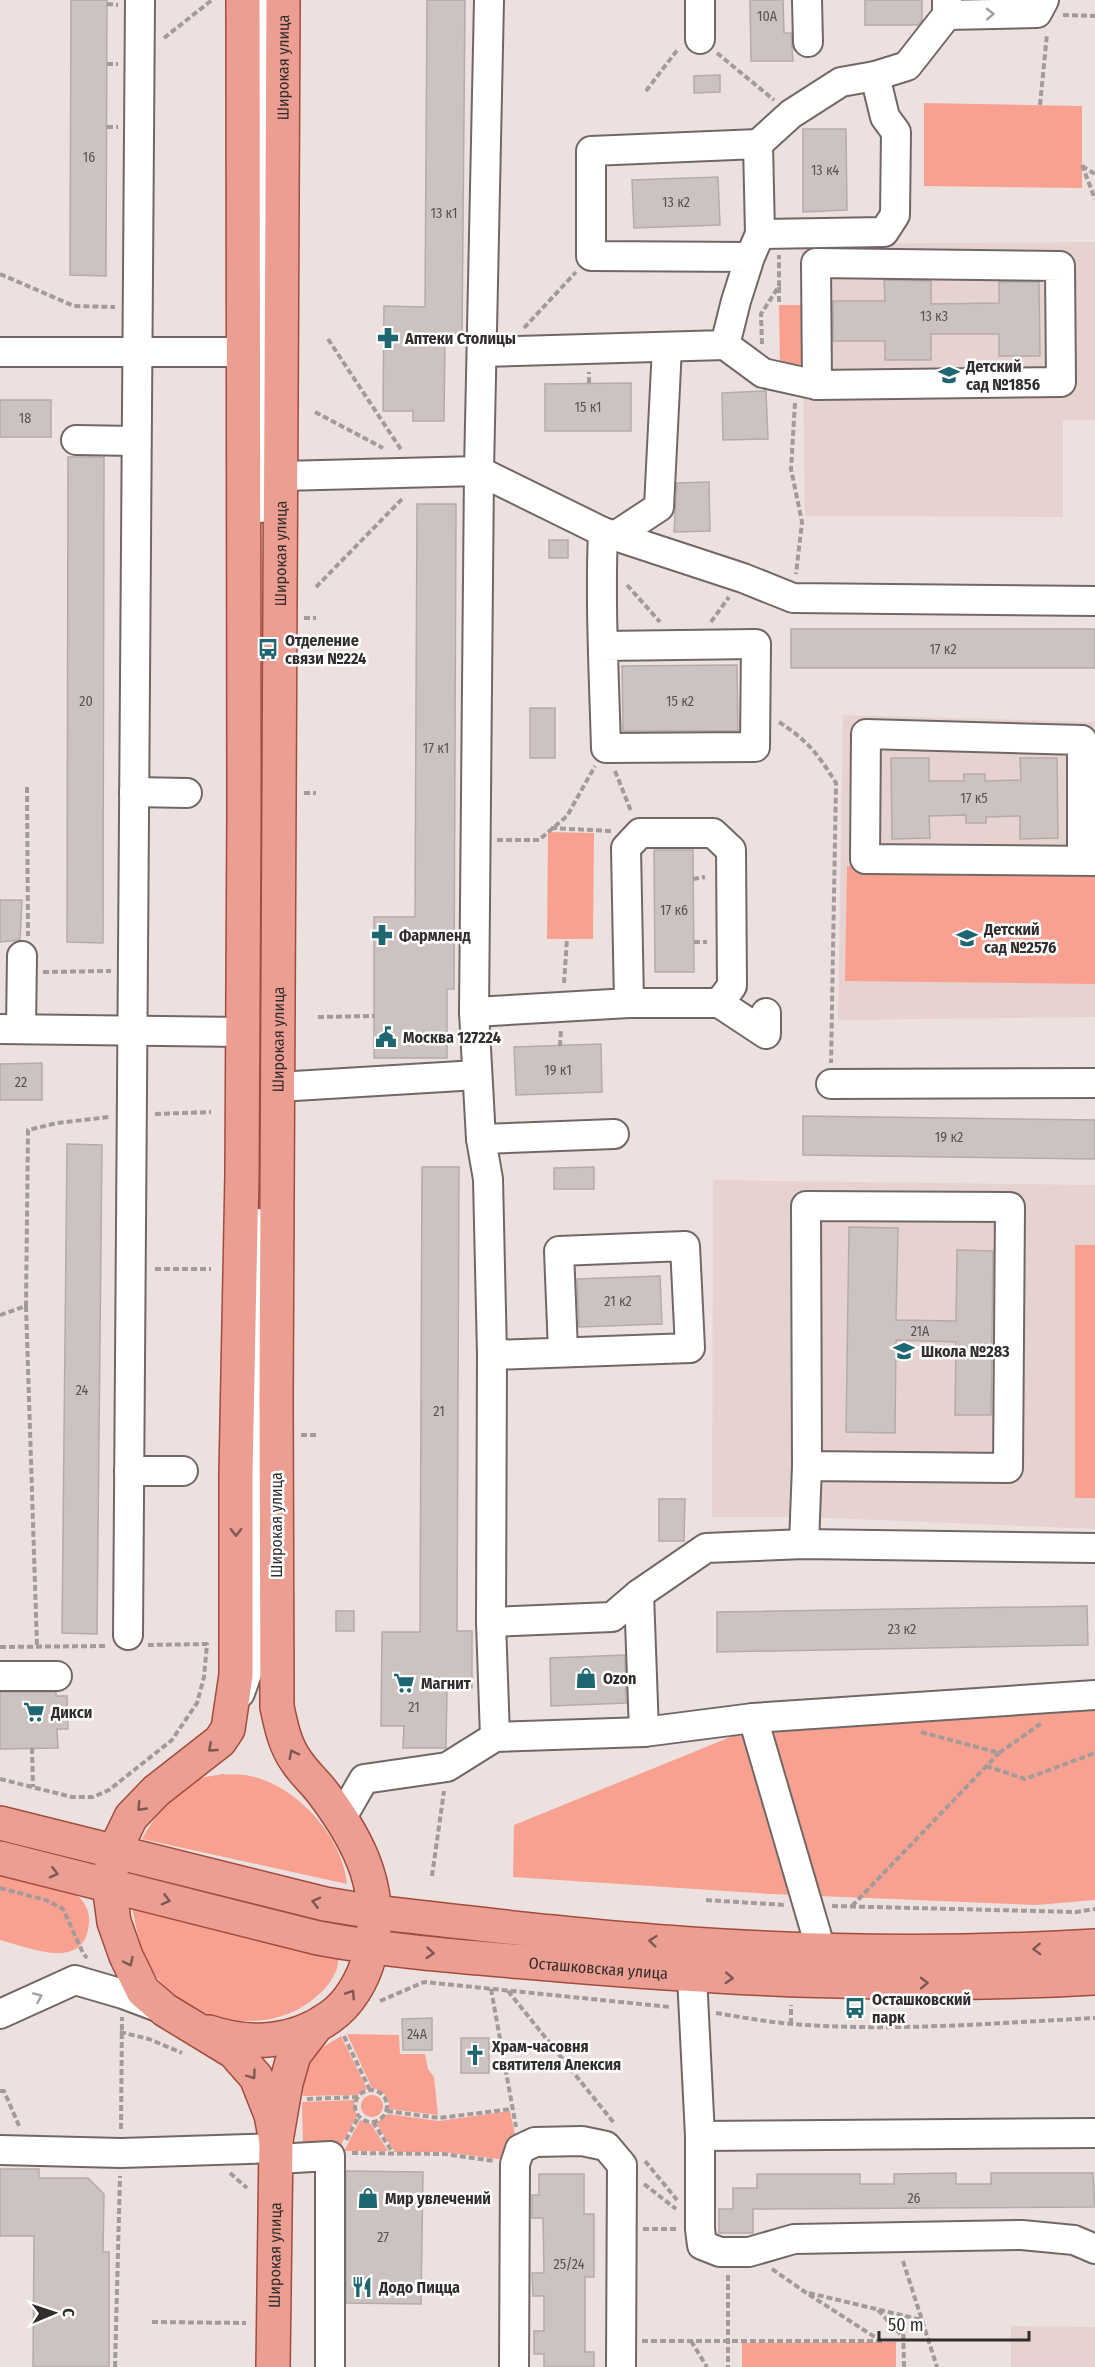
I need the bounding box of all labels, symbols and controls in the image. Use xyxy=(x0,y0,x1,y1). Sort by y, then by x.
house number: 10А xyxy=(757,8,778,25)
one-way arrow xyxy=(986,8,995,20)
street label: Широкая улица xyxy=(273,14,293,120)
house number: 16 xyxy=(83,149,95,166)
house number: 13 к4 xyxy=(811,162,839,179)
house number: 13 к2 xyxy=(662,194,690,211)
house number: 13 к1 xyxy=(431,205,457,222)
house number: 13 к3 xyxy=(920,308,948,325)
pharmacy icon: Аптеки Столицы xyxy=(376,326,400,350)
place label: Аптеки Столицы xyxy=(404,329,516,348)
place label: Детский сад №1856 xyxy=(965,357,1040,394)
school or university icon: Детский сад №1856 xyxy=(937,363,961,387)
house number: 15 к1 xyxy=(574,399,602,416)
house number: 18 xyxy=(19,410,31,427)
street label: Широкая улица xyxy=(271,500,290,606)
place label: Отделение связи №224 xyxy=(285,631,366,668)
bus stop icon: Отделение связи №224 xyxy=(256,637,280,661)
house number: 17 к2 xyxy=(929,641,957,658)
house number: 20 xyxy=(79,693,93,710)
house number: 15 к2 xyxy=(666,693,694,710)
house number: 17 к1 xyxy=(423,740,449,757)
house number: 17 к5 xyxy=(960,790,988,807)
house number: 17 к6 xyxy=(660,902,688,919)
place label: Детский сад №2576 xyxy=(983,920,1056,957)
pharmacy icon: Фармленд xyxy=(370,923,394,947)
place label: Фармленд xyxy=(399,926,471,945)
school or university icon: Детский сад №2576 xyxy=(955,926,979,950)
street label: Широкая улица xyxy=(269,986,288,1092)
public building icon: Москва 127224 xyxy=(374,1025,398,1049)
place label: Москва 127224 xyxy=(403,1028,501,1047)
house number: 19 к1 xyxy=(544,1062,572,1079)
house number: 22 xyxy=(15,1074,27,1091)
house number: 19 к2 xyxy=(935,1129,963,1146)
house number: 21 к2 xyxy=(604,1293,632,1310)
house number: 21А xyxy=(911,1323,930,1340)
school or university icon: Школа №283 xyxy=(892,1339,916,1363)
place label: Школа №283 xyxy=(921,1342,1010,1361)
house number: 24 xyxy=(76,1382,89,1399)
house number: 21 xyxy=(433,1403,445,1420)
street label: Широкая улица xyxy=(267,1472,286,1578)
one-way arrow xyxy=(230,1528,242,1537)
house number: 23 к2 xyxy=(888,1621,916,1638)
shop icon: Ozon xyxy=(574,1666,598,1690)
place label: Ozon xyxy=(603,1669,636,1688)
supermarket icon: Магнит xyxy=(392,1671,416,1695)
place label: Магнит xyxy=(421,1674,471,1693)
house number: 21 xyxy=(408,1699,420,1716)
supermarket icon: Дикси xyxy=(22,1700,46,1724)
place label: Дикси xyxy=(50,1703,92,1722)
one-way arrow xyxy=(208,1741,219,1752)
one-way arrow xyxy=(288,1749,300,1760)
one-way arrow xyxy=(137,1800,148,1810)
one-way arrow xyxy=(49,1865,59,1878)
one-way arrow xyxy=(161,1892,171,1905)
one-way arrow xyxy=(312,1897,322,1910)
one-way arrow xyxy=(648,1935,657,1948)
one-way arrow xyxy=(1032,1943,1041,1956)
one-way arrow xyxy=(425,1946,434,1959)
street label: Осташковская улица xyxy=(528,1953,669,1983)
one-way arrow xyxy=(121,1955,133,1966)
one-way arrow xyxy=(724,1972,733,1985)
one-way arrow xyxy=(919,1976,928,1989)
one-way arrow xyxy=(344,1990,355,2001)
place label: Осташковский парк xyxy=(872,1990,971,2027)
one-way arrow xyxy=(31,1992,42,2004)
bus stop icon: Осташковский парк xyxy=(843,1996,867,2020)
house number: 24А xyxy=(407,2026,428,2043)
place label: Храм-часовня святителя Алексия xyxy=(491,2037,621,2074)
church icon: Храм-часовня святителя Алексия xyxy=(463,2043,487,2067)
one-way arrow xyxy=(245,2068,256,2079)
shop icon: Мир увлечений xyxy=(356,2186,380,2210)
place label: Мир увлечений xyxy=(385,2189,491,2208)
house number: 26 xyxy=(907,2190,921,2207)
street label: Широкая улица xyxy=(265,2202,285,2308)
house number: 27 xyxy=(377,2229,389,2246)
house number: 25/24 xyxy=(554,2256,585,2273)
restaurant icon: Додо Пицца xyxy=(350,2275,374,2299)
place label: Додо Пицца xyxy=(378,2278,460,2297)
north arrow xyxy=(24,2283,84,2343)
scale bar xyxy=(879,2304,1029,2342)
text: С xyxy=(59,2308,78,2318)
text: 50 m xyxy=(888,2314,924,2336)

